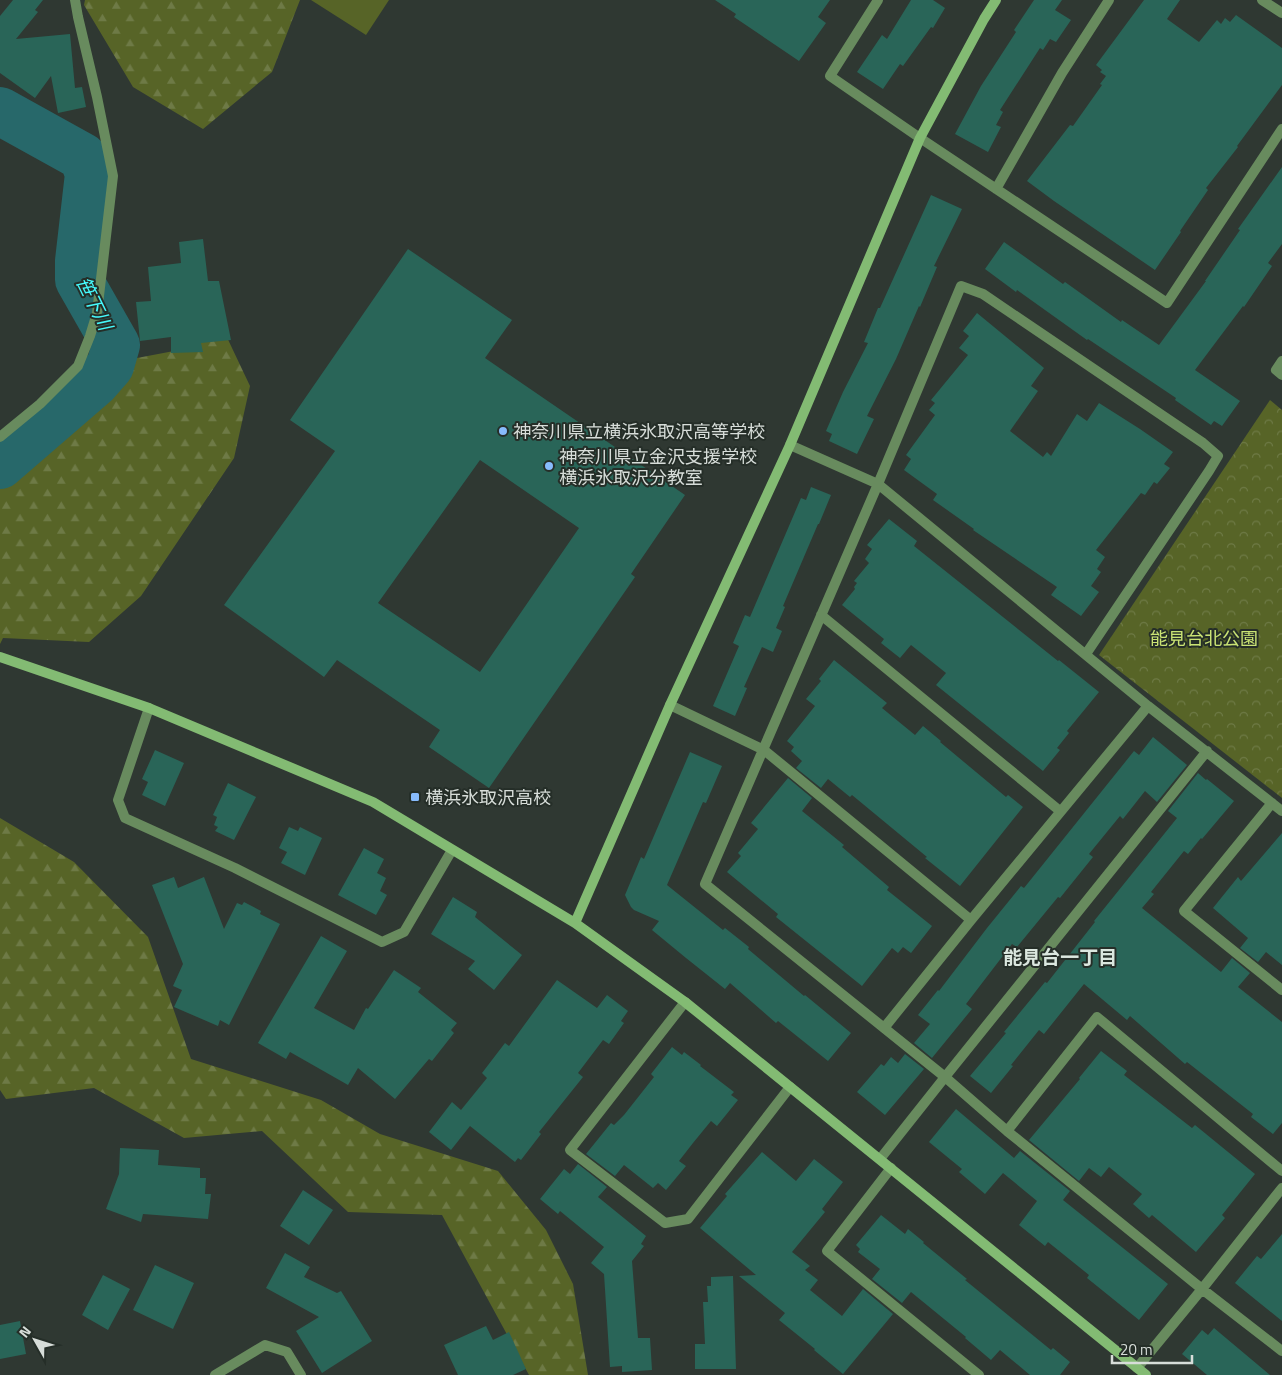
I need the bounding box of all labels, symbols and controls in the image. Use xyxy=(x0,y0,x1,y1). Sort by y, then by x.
water label: 笹下川 xyxy=(69,271,121,337)
place label: 神奈川県立横浜氷取沢高等学校 xyxy=(513,418,765,445)
marker: 神奈川県立横浜氷取沢高等学校 xyxy=(497,425,509,437)
place label: 神奈川県立金沢支援学校 横浜氷取沢分教室 xyxy=(559,443,757,491)
marker: 神奈川県立金沢支援学校 横浜氷取沢分教室 xyxy=(543,460,555,472)
park label: 能見台北公園 xyxy=(1150,625,1258,652)
place label: 横浜氷取沢高校 xyxy=(425,784,551,811)
marker: 横浜氷取沢高校 xyxy=(409,791,421,803)
district label: 能見台一丁目 xyxy=(1003,942,1117,971)
north arrow xyxy=(10,1315,60,1365)
text: N xyxy=(13,1321,36,1342)
scale bar xyxy=(1112,1332,1192,1364)
text: 20 m xyxy=(1120,1338,1153,1361)

